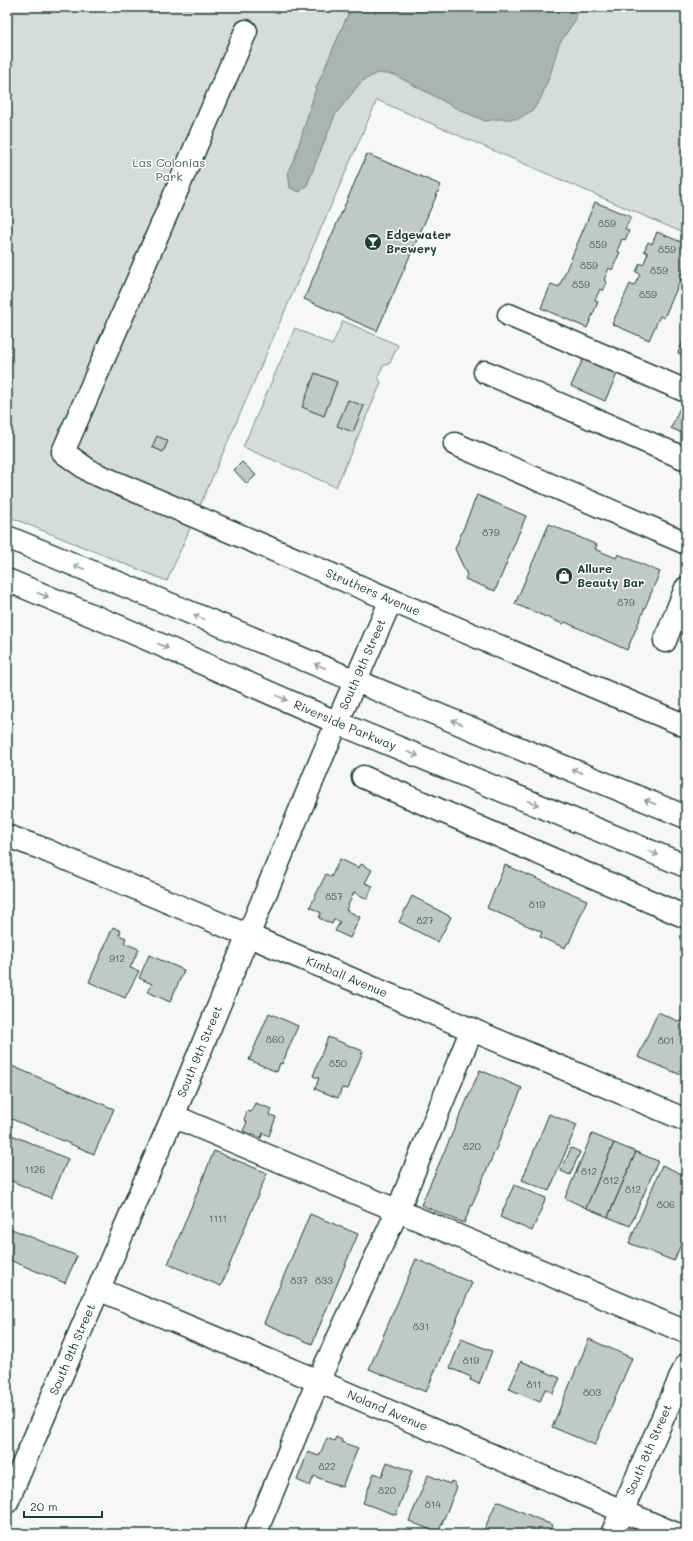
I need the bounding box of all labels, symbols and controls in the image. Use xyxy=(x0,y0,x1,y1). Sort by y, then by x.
park label: Las Colonias Park xyxy=(133,154,206,184)
house number: 859 xyxy=(598,216,616,230)
place label: Edgewater Brewery xyxy=(386,226,451,256)
bar icon: Edgewater Brewery xyxy=(363,232,383,252)
house number: 859 xyxy=(589,237,607,251)
house number: 859 xyxy=(658,242,676,256)
house number: 859 xyxy=(580,258,598,272)
house number: 859 xyxy=(650,263,668,277)
house number: 859 xyxy=(572,277,590,291)
house number: 859 xyxy=(639,287,657,301)
house number: 879 xyxy=(482,525,500,539)
place label: Allure Beauty Bar xyxy=(577,560,644,590)
one-way arrow xyxy=(74,563,86,570)
street label: Struthers Avenue xyxy=(324,564,423,619)
shop icon: Allure Beauty Bar xyxy=(554,566,574,586)
one-way arrow xyxy=(37,592,49,599)
house number: 879 xyxy=(617,595,635,609)
one-way arrow xyxy=(194,612,206,620)
street label: South 9th Street xyxy=(335,616,389,712)
one-way arrow xyxy=(156,643,168,650)
one-way arrow xyxy=(314,662,326,669)
one-way arrow xyxy=(275,695,287,702)
street label: Riverside Parkway xyxy=(292,696,399,753)
one-way arrow xyxy=(451,718,463,726)
one-way arrow xyxy=(407,750,419,758)
one-way arrow xyxy=(572,767,584,775)
one-way arrow xyxy=(644,797,656,805)
one-way arrow xyxy=(527,800,539,808)
one-way arrow xyxy=(647,849,659,857)
house number: 857 xyxy=(325,889,343,903)
house number: 819 xyxy=(529,897,545,911)
house number: 827 xyxy=(416,913,434,927)
house number: 912 xyxy=(109,951,125,965)
street label: Kimball Avenue xyxy=(304,952,390,1000)
street label: South 9th Street xyxy=(173,1003,225,1099)
house number: 860 xyxy=(266,1032,284,1046)
house number: 801 xyxy=(658,1033,674,1047)
house number: 850 xyxy=(329,1056,347,1070)
house number: 820 xyxy=(463,1139,481,1153)
house number: 1126 xyxy=(25,1162,45,1176)
house number: 812 xyxy=(581,1164,597,1178)
house number: 812 xyxy=(603,1173,619,1187)
house number: 812 xyxy=(625,1182,641,1196)
house number: 806 xyxy=(657,1197,675,1211)
house number: 1111 xyxy=(209,1211,227,1225)
house number: 837 xyxy=(290,1273,308,1287)
house number: 833 xyxy=(315,1273,333,1287)
street label: South 9th Street xyxy=(45,1301,98,1397)
house number: 831 xyxy=(413,1319,429,1333)
house number: 819 xyxy=(463,1353,479,1367)
house number: 811 xyxy=(527,1377,542,1391)
street label: Noland Avenue xyxy=(345,1385,431,1434)
house number: 803 xyxy=(583,1385,601,1399)
street label: South 8th Street xyxy=(621,1401,675,1497)
house number: 822 xyxy=(318,1459,336,1473)
house number: 820 xyxy=(378,1483,396,1497)
scale bar xyxy=(24,1493,102,1519)
house number: 814 xyxy=(425,1497,441,1511)
text: 20 m xyxy=(30,1498,58,1514)

